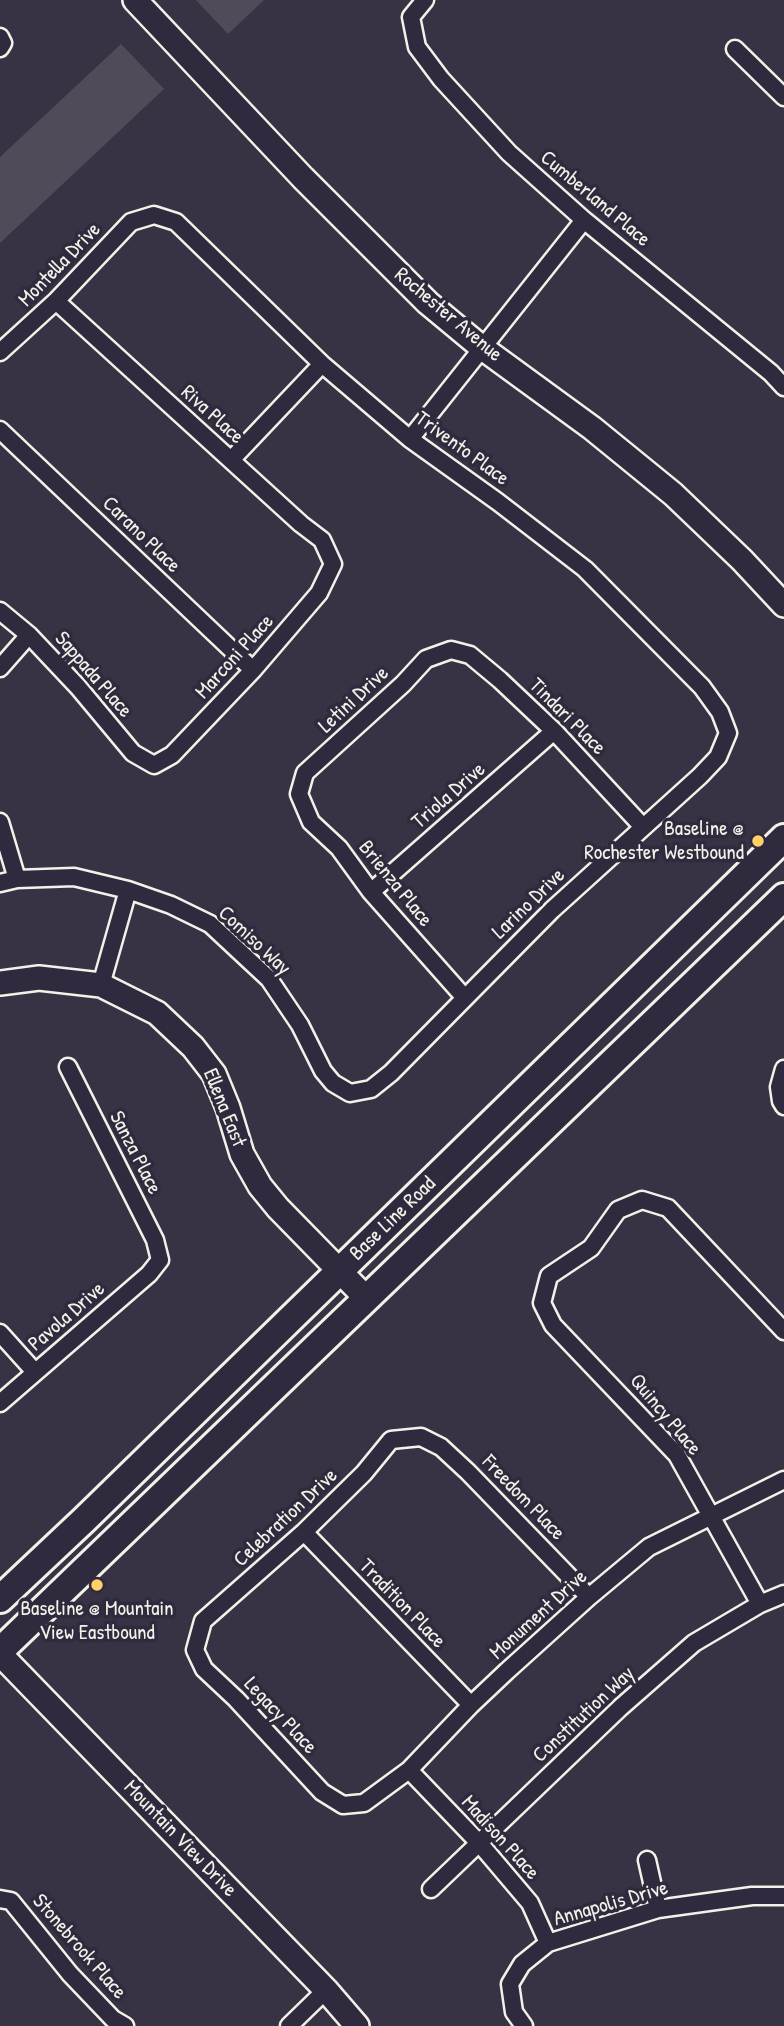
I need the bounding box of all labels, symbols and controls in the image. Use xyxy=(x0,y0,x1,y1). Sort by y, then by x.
street label: Cumberland Place xyxy=(535,146,655,252)
street label: Montella Drive xyxy=(14,218,106,312)
street label: Rochester Avenue xyxy=(389,263,507,367)
street label: Riva Place xyxy=(175,380,249,450)
street label: Trivento Place xyxy=(410,407,514,491)
street label: Carano Place xyxy=(97,491,185,579)
street label: Marconi Place xyxy=(191,610,279,704)
street label: Sappada Place xyxy=(49,627,137,723)
street label: Letini Drive xyxy=(314,661,394,739)
street label: Tindari Place xyxy=(523,673,611,761)
street label: Triola Drive xyxy=(407,757,491,835)
place label: Baseline @ Rochester Westbound xyxy=(584,816,744,866)
marker: Baseline @ Rochester Westbound xyxy=(750,833,766,849)
street label: Brienza Place xyxy=(353,836,437,932)
street label: Larino Drive xyxy=(487,863,571,945)
street label: Comiso Way xyxy=(212,901,296,981)
street label: Ellena East xyxy=(197,1065,251,1151)
street label: Sanza Place xyxy=(103,1107,167,1199)
street label: Base Line Road xyxy=(345,1172,441,1266)
street label: Pavola Drive xyxy=(24,1277,110,1357)
street label: Quincy Place xyxy=(624,1369,706,1461)
street label: Freedom Place xyxy=(476,1450,570,1546)
street label: Celebration Drive xyxy=(229,1463,343,1573)
street label: Tradition Place xyxy=(353,1554,451,1654)
street label: Monument Drive xyxy=(485,1565,593,1665)
marker: Baseline @ Mountain View Eastbound xyxy=(89,1577,105,1593)
place label: Baseline @ Mountain View Eastbound xyxy=(20,1596,174,1646)
street label: Constitution Way xyxy=(528,1662,640,1768)
street label: Legacy Place xyxy=(238,1672,322,1760)
street label: Mountain View Drive xyxy=(118,1775,242,1903)
street label: Madison Place xyxy=(456,1791,544,1885)
street label: Annapolis Drive xyxy=(551,1876,671,1932)
street label: Stonebrook Place xyxy=(27,1889,131,2005)

